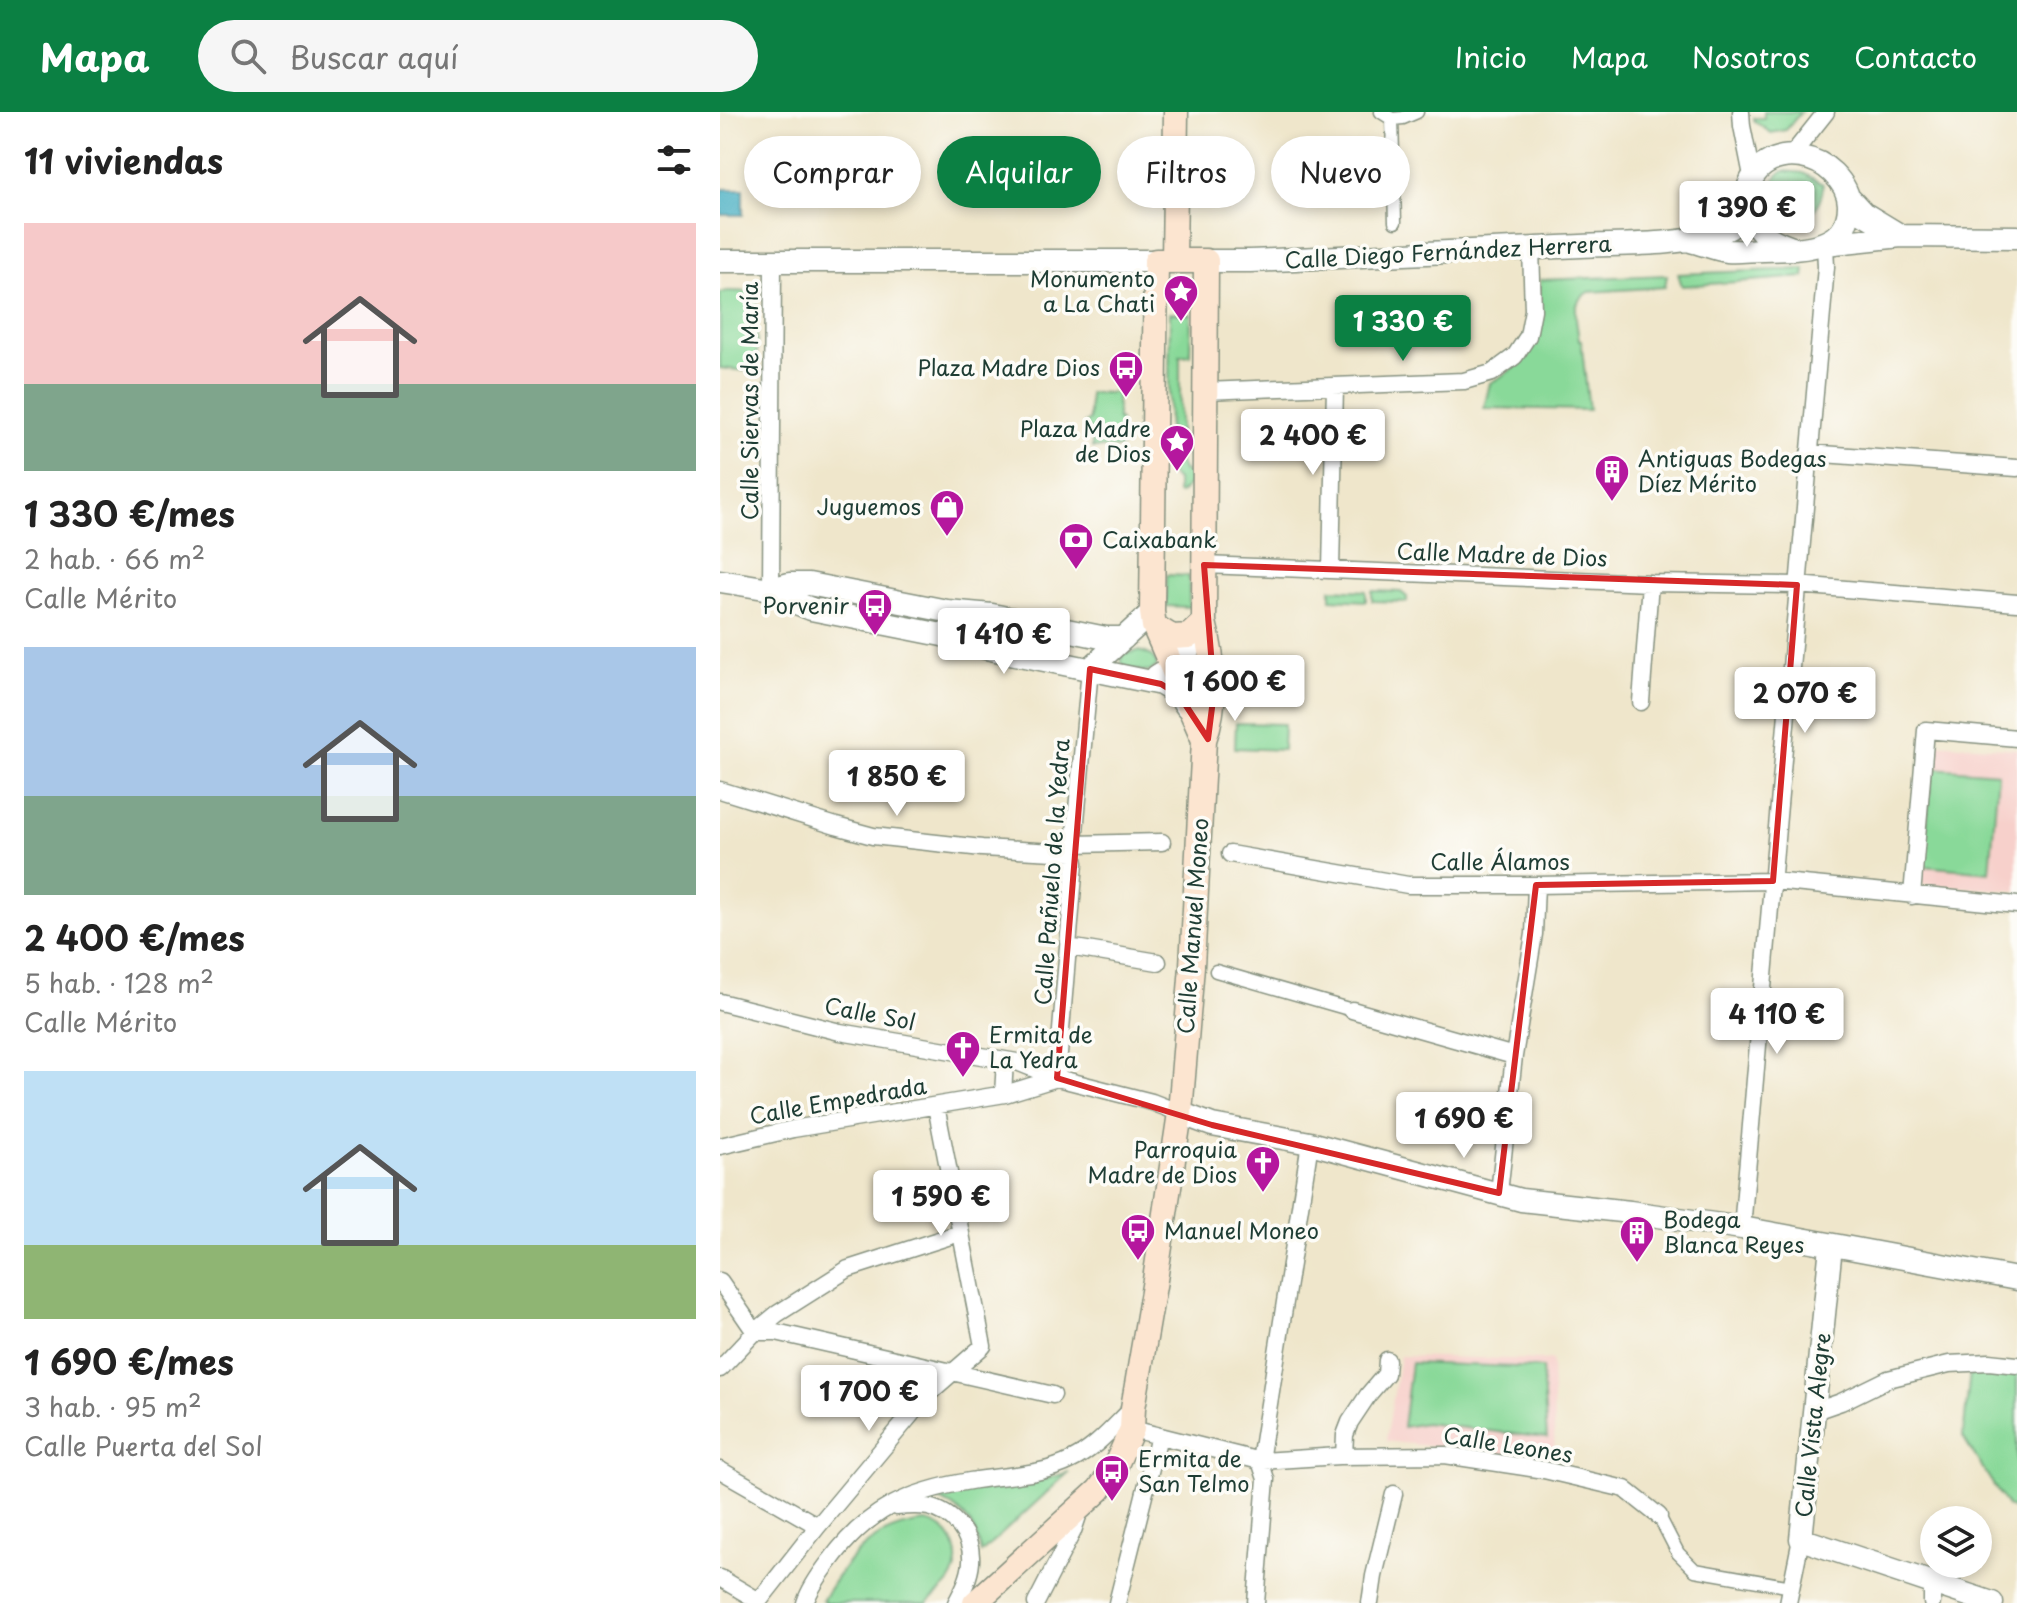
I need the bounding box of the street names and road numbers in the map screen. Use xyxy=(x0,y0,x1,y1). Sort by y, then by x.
street label: Calle Diego Fernández Herrera xyxy=(1284,225,1613,276)
street label: Calle Siervas de María xyxy=(732,281,765,520)
street label: Calle Madre de Dios xyxy=(1396,533,1608,574)
street label: Calle Pañuelo de la Yedra xyxy=(1025,737,1076,1006)
street label: Calle Manuel Moneo xyxy=(1167,817,1216,1035)
street label: Calle Álamos xyxy=(1430,844,1570,877)
street label: Calle Sol xyxy=(822,988,919,1038)
street label: Calle Empedrada xyxy=(747,1068,929,1131)
street label: Calle Vista Alegre xyxy=(1785,1331,1838,1519)
street label: Calle Leones xyxy=(1441,1417,1575,1470)

